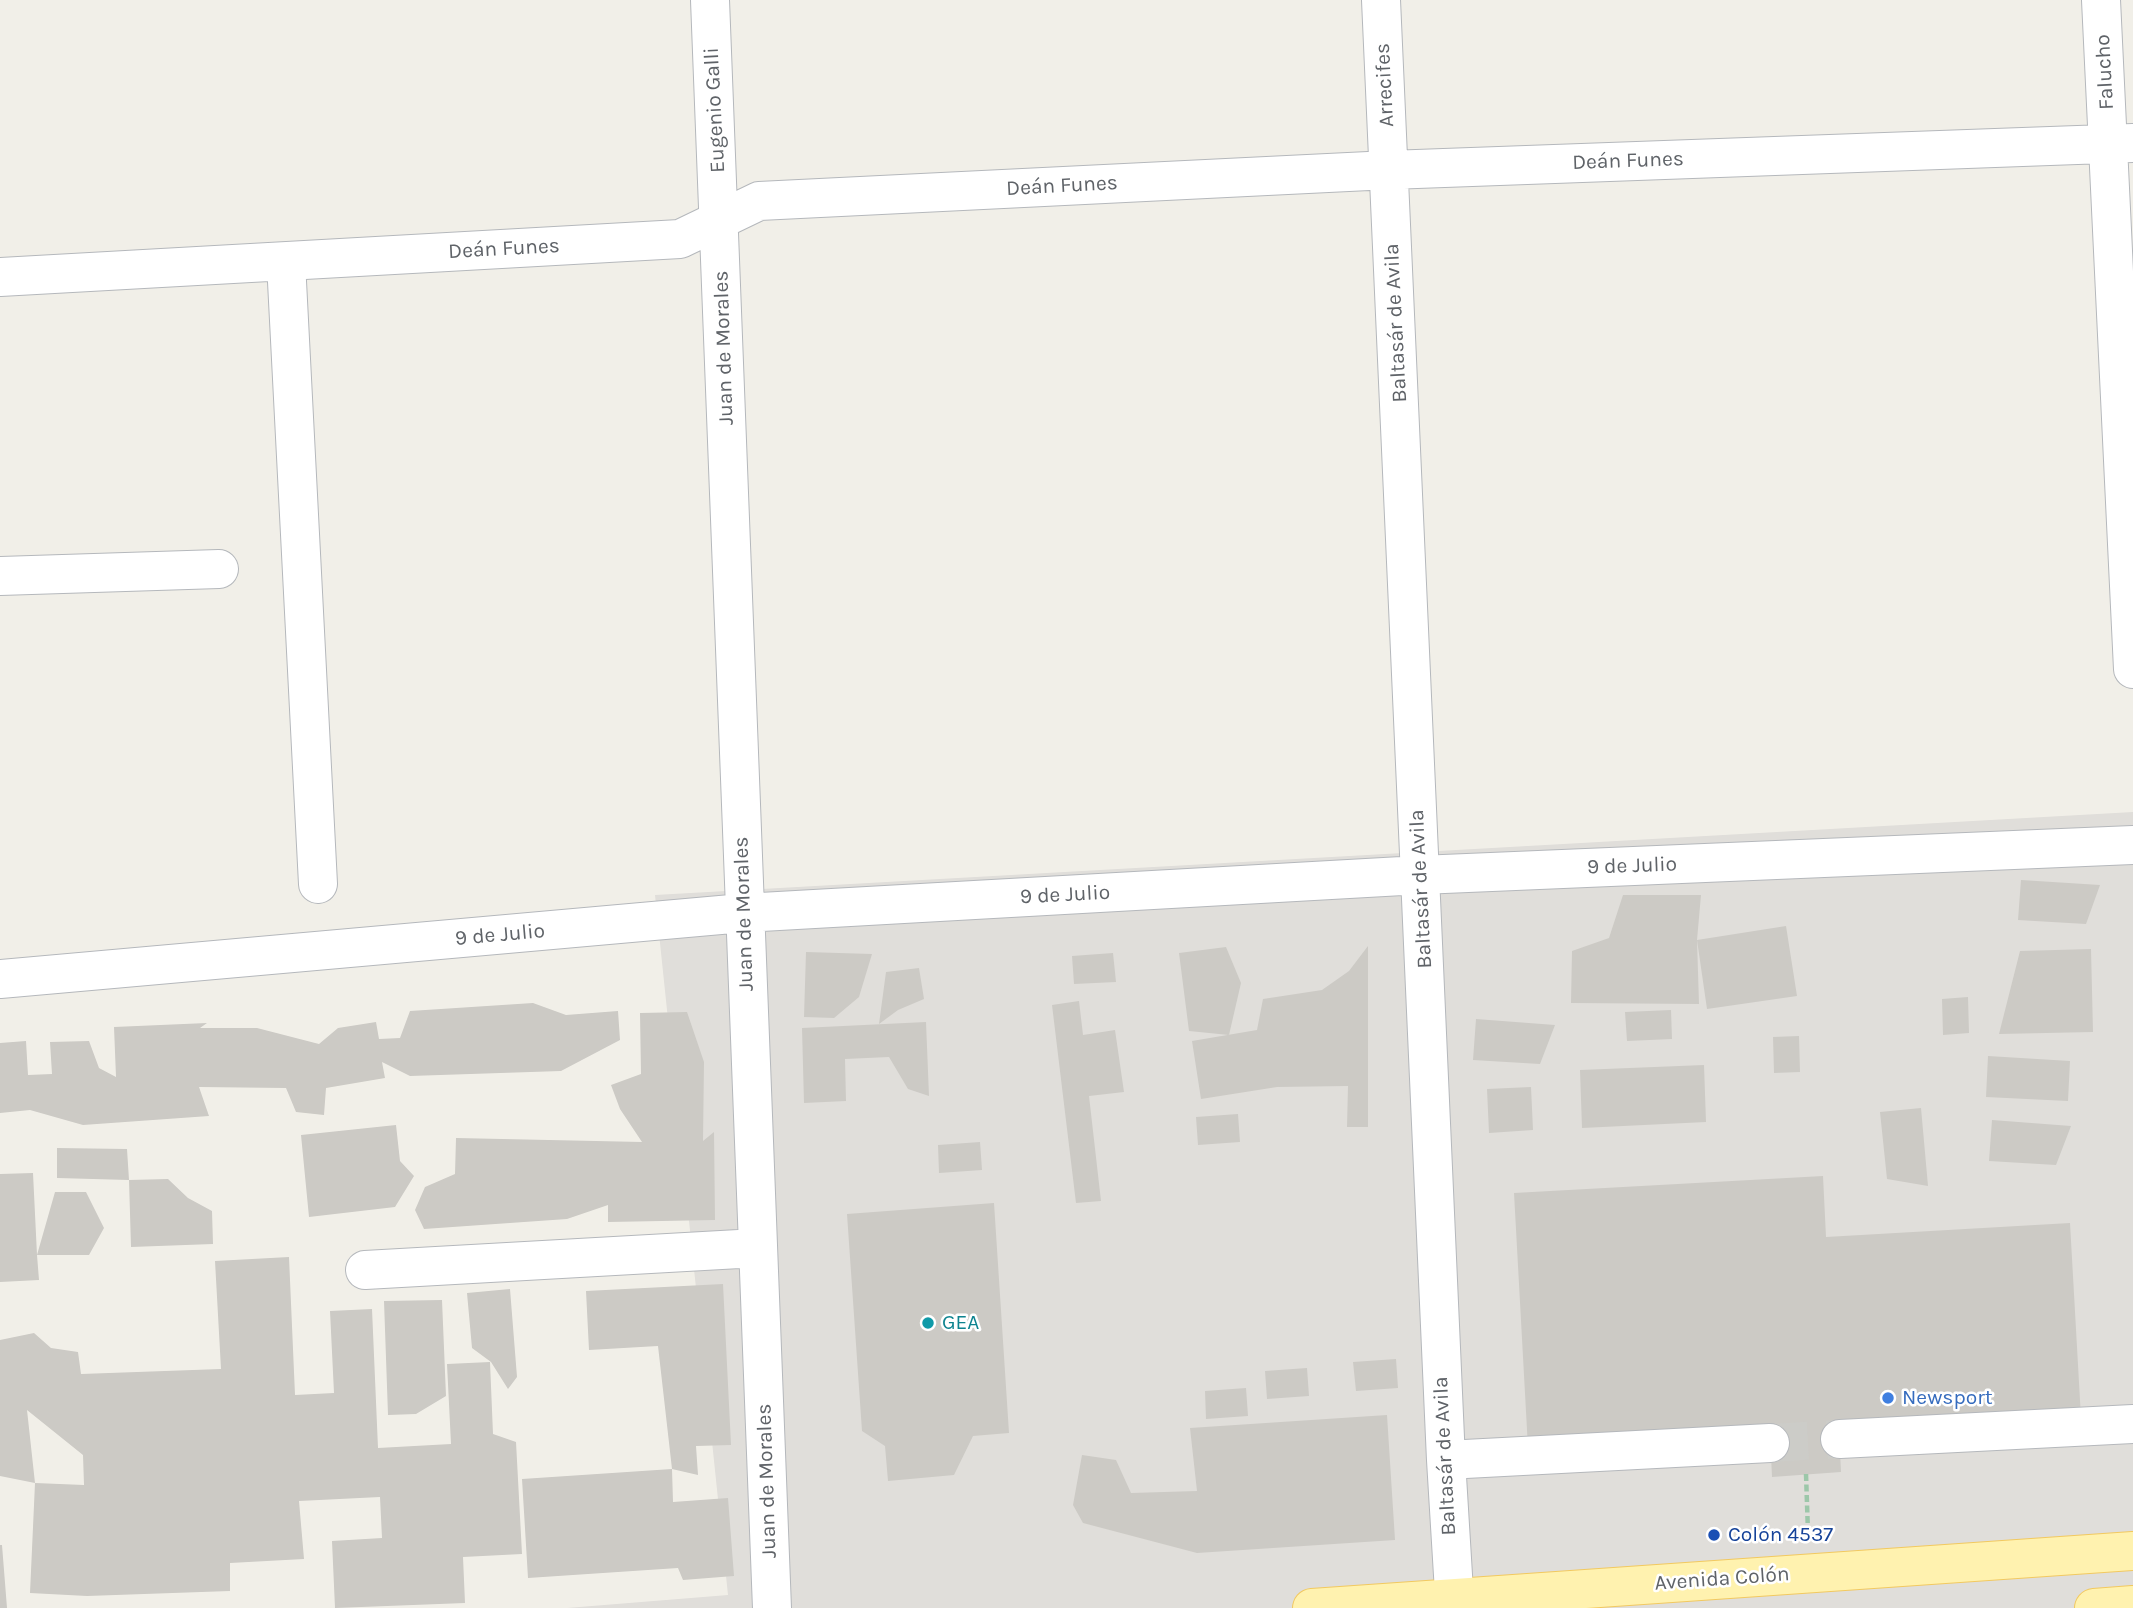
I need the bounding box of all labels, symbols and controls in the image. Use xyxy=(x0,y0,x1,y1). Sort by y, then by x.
street label: Falucho xyxy=(2090,34,2120,110)
street label: Arrecifes xyxy=(1370,42,1400,128)
street label: Eugenio Galli xyxy=(699,47,731,173)
street label: Deán Funes xyxy=(1572,146,1684,176)
street label: Deán Funes xyxy=(1006,170,1118,202)
street label: Deán Funes xyxy=(448,233,560,265)
street label: Baltasár de Avila xyxy=(1379,243,1413,403)
street label: Juan de Morales xyxy=(709,270,739,426)
street label: Baltasár de Avila xyxy=(1404,809,1438,969)
street label: Juan de Morales xyxy=(729,836,759,992)
street label: 9 de Julio xyxy=(1586,852,1678,880)
street label: 9 de Julio xyxy=(1019,880,1111,910)
street label: 9 de Julio xyxy=(454,919,546,951)
place label: GEA xyxy=(942,1310,979,1336)
marker: GEA xyxy=(920,1315,936,1331)
street label: Baltasár de Avila xyxy=(1428,1376,1462,1536)
place label: Newsport xyxy=(1902,1385,1993,1411)
marker: Newsport xyxy=(1880,1390,1896,1406)
street label: Juan de Morales xyxy=(752,1403,782,1559)
place label: Colón 4537 xyxy=(1728,1522,1833,1548)
marker: Colón 4537 xyxy=(1706,1527,1722,1543)
street label: Avenida Colón xyxy=(1654,1562,1790,1596)

